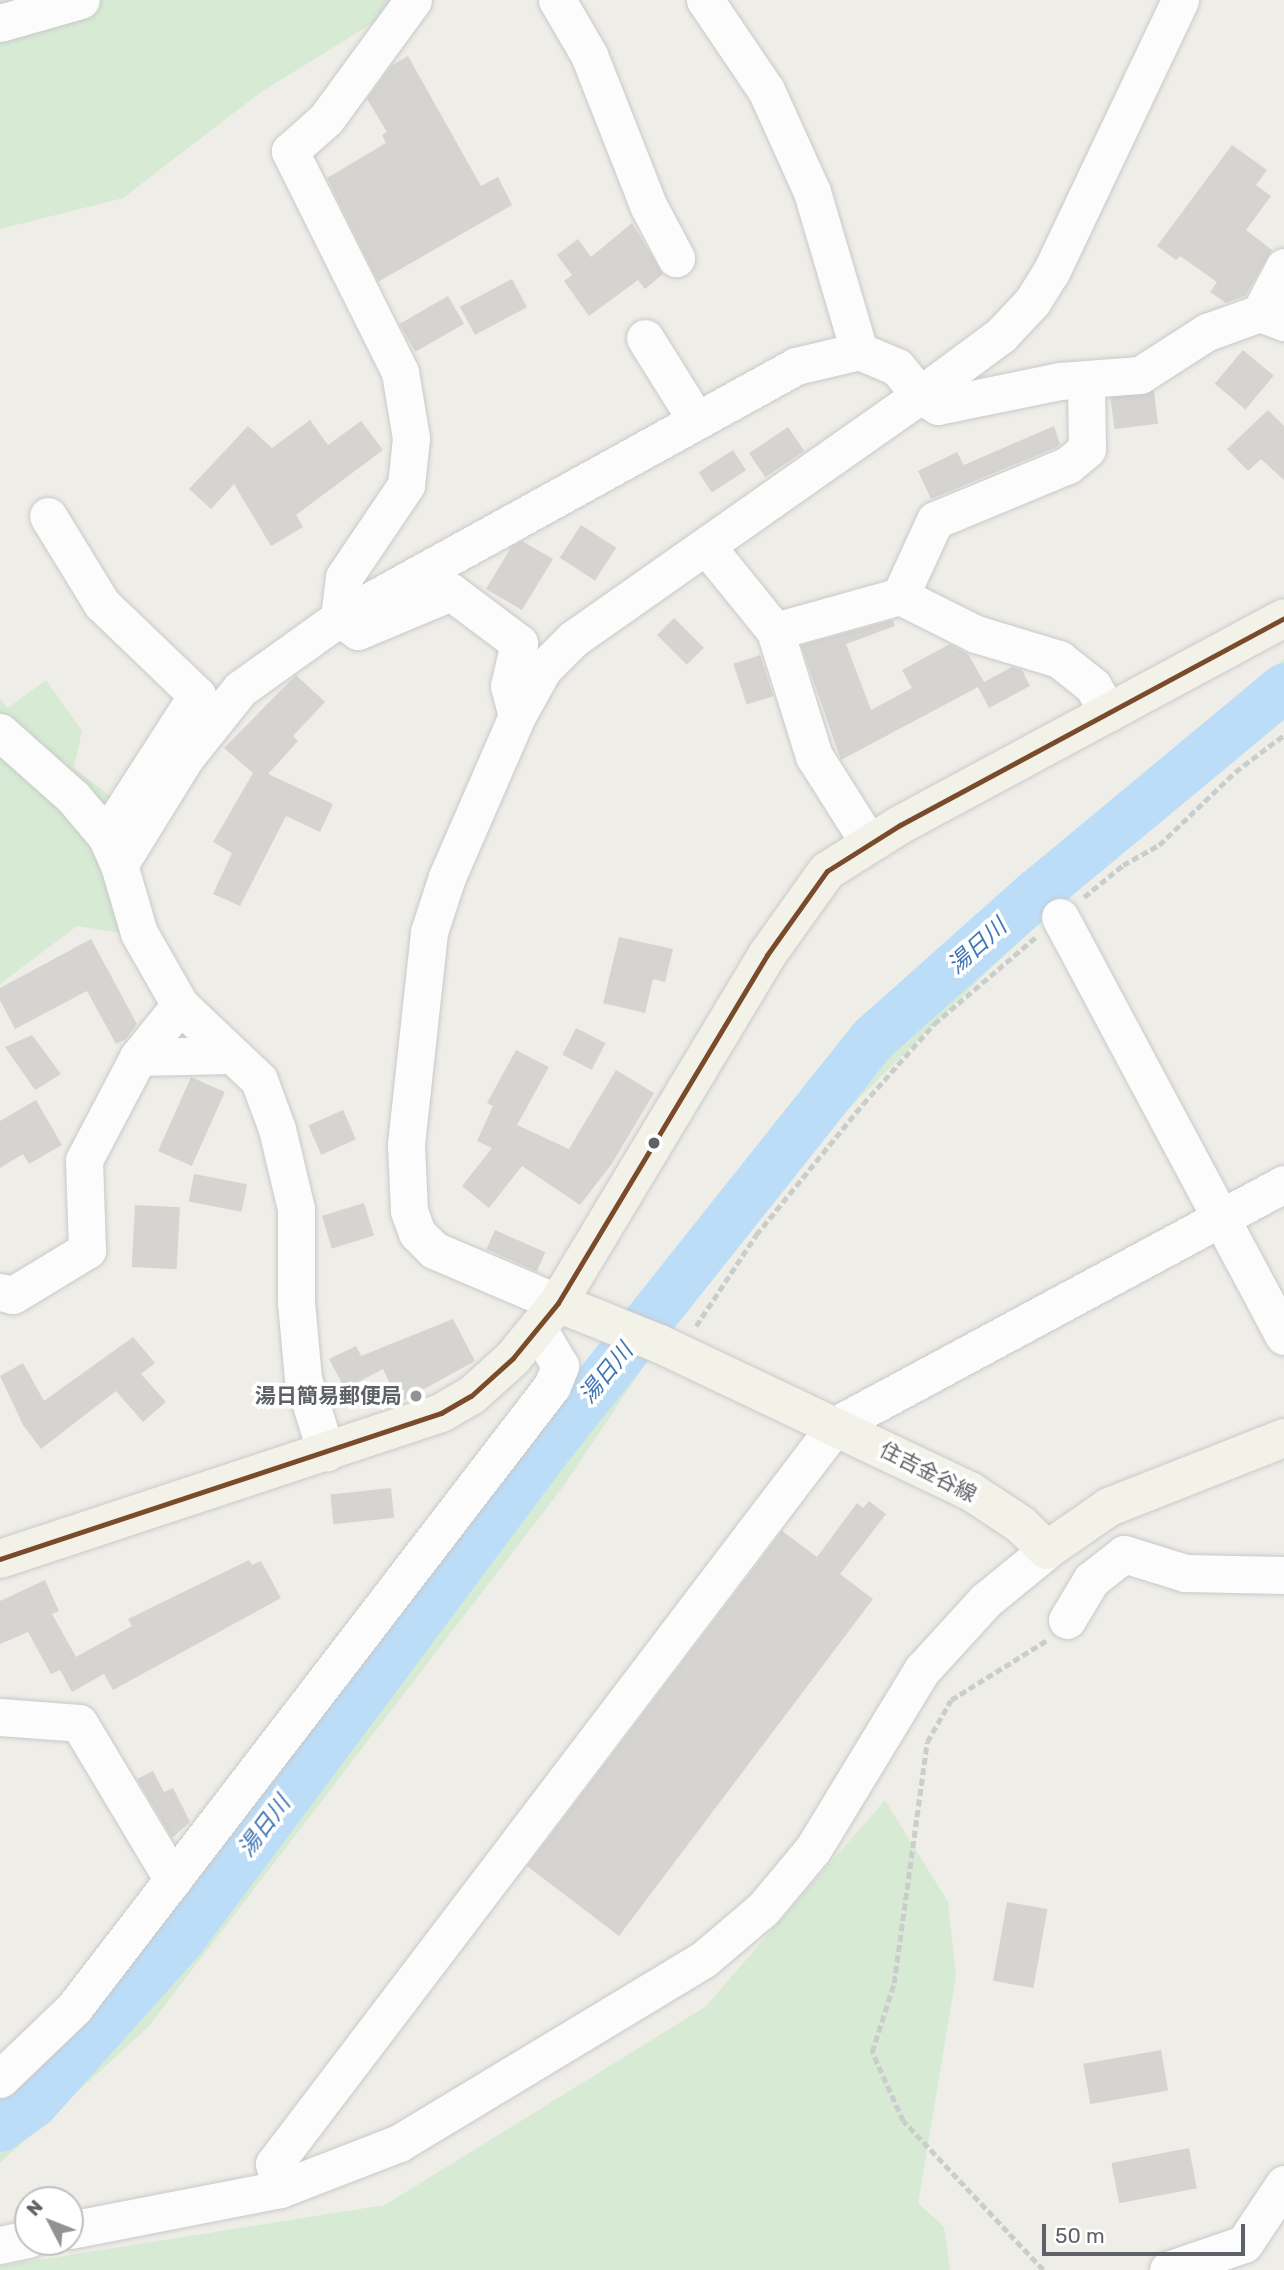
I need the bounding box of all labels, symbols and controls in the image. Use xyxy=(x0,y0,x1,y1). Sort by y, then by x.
water label: 湯日川 xyxy=(942,913,1012,979)
unlabelled marker xyxy=(647,1136,661,1150)
water label: 湯日川 xyxy=(574,1338,638,1408)
place label: 湯日簡易郵便局 xyxy=(255,1383,402,1409)
marker: 湯日簡易郵便局 xyxy=(408,1388,424,1404)
street label: 住吉金谷線 xyxy=(876,1437,980,1507)
water label: 湯日川 xyxy=(232,1790,296,1862)
north arrow xyxy=(14,2186,84,2256)
text: N xyxy=(21,2195,48,2221)
scale bar xyxy=(1046,2210,1249,2254)
text: 50 m xyxy=(1055,2223,1105,2248)

